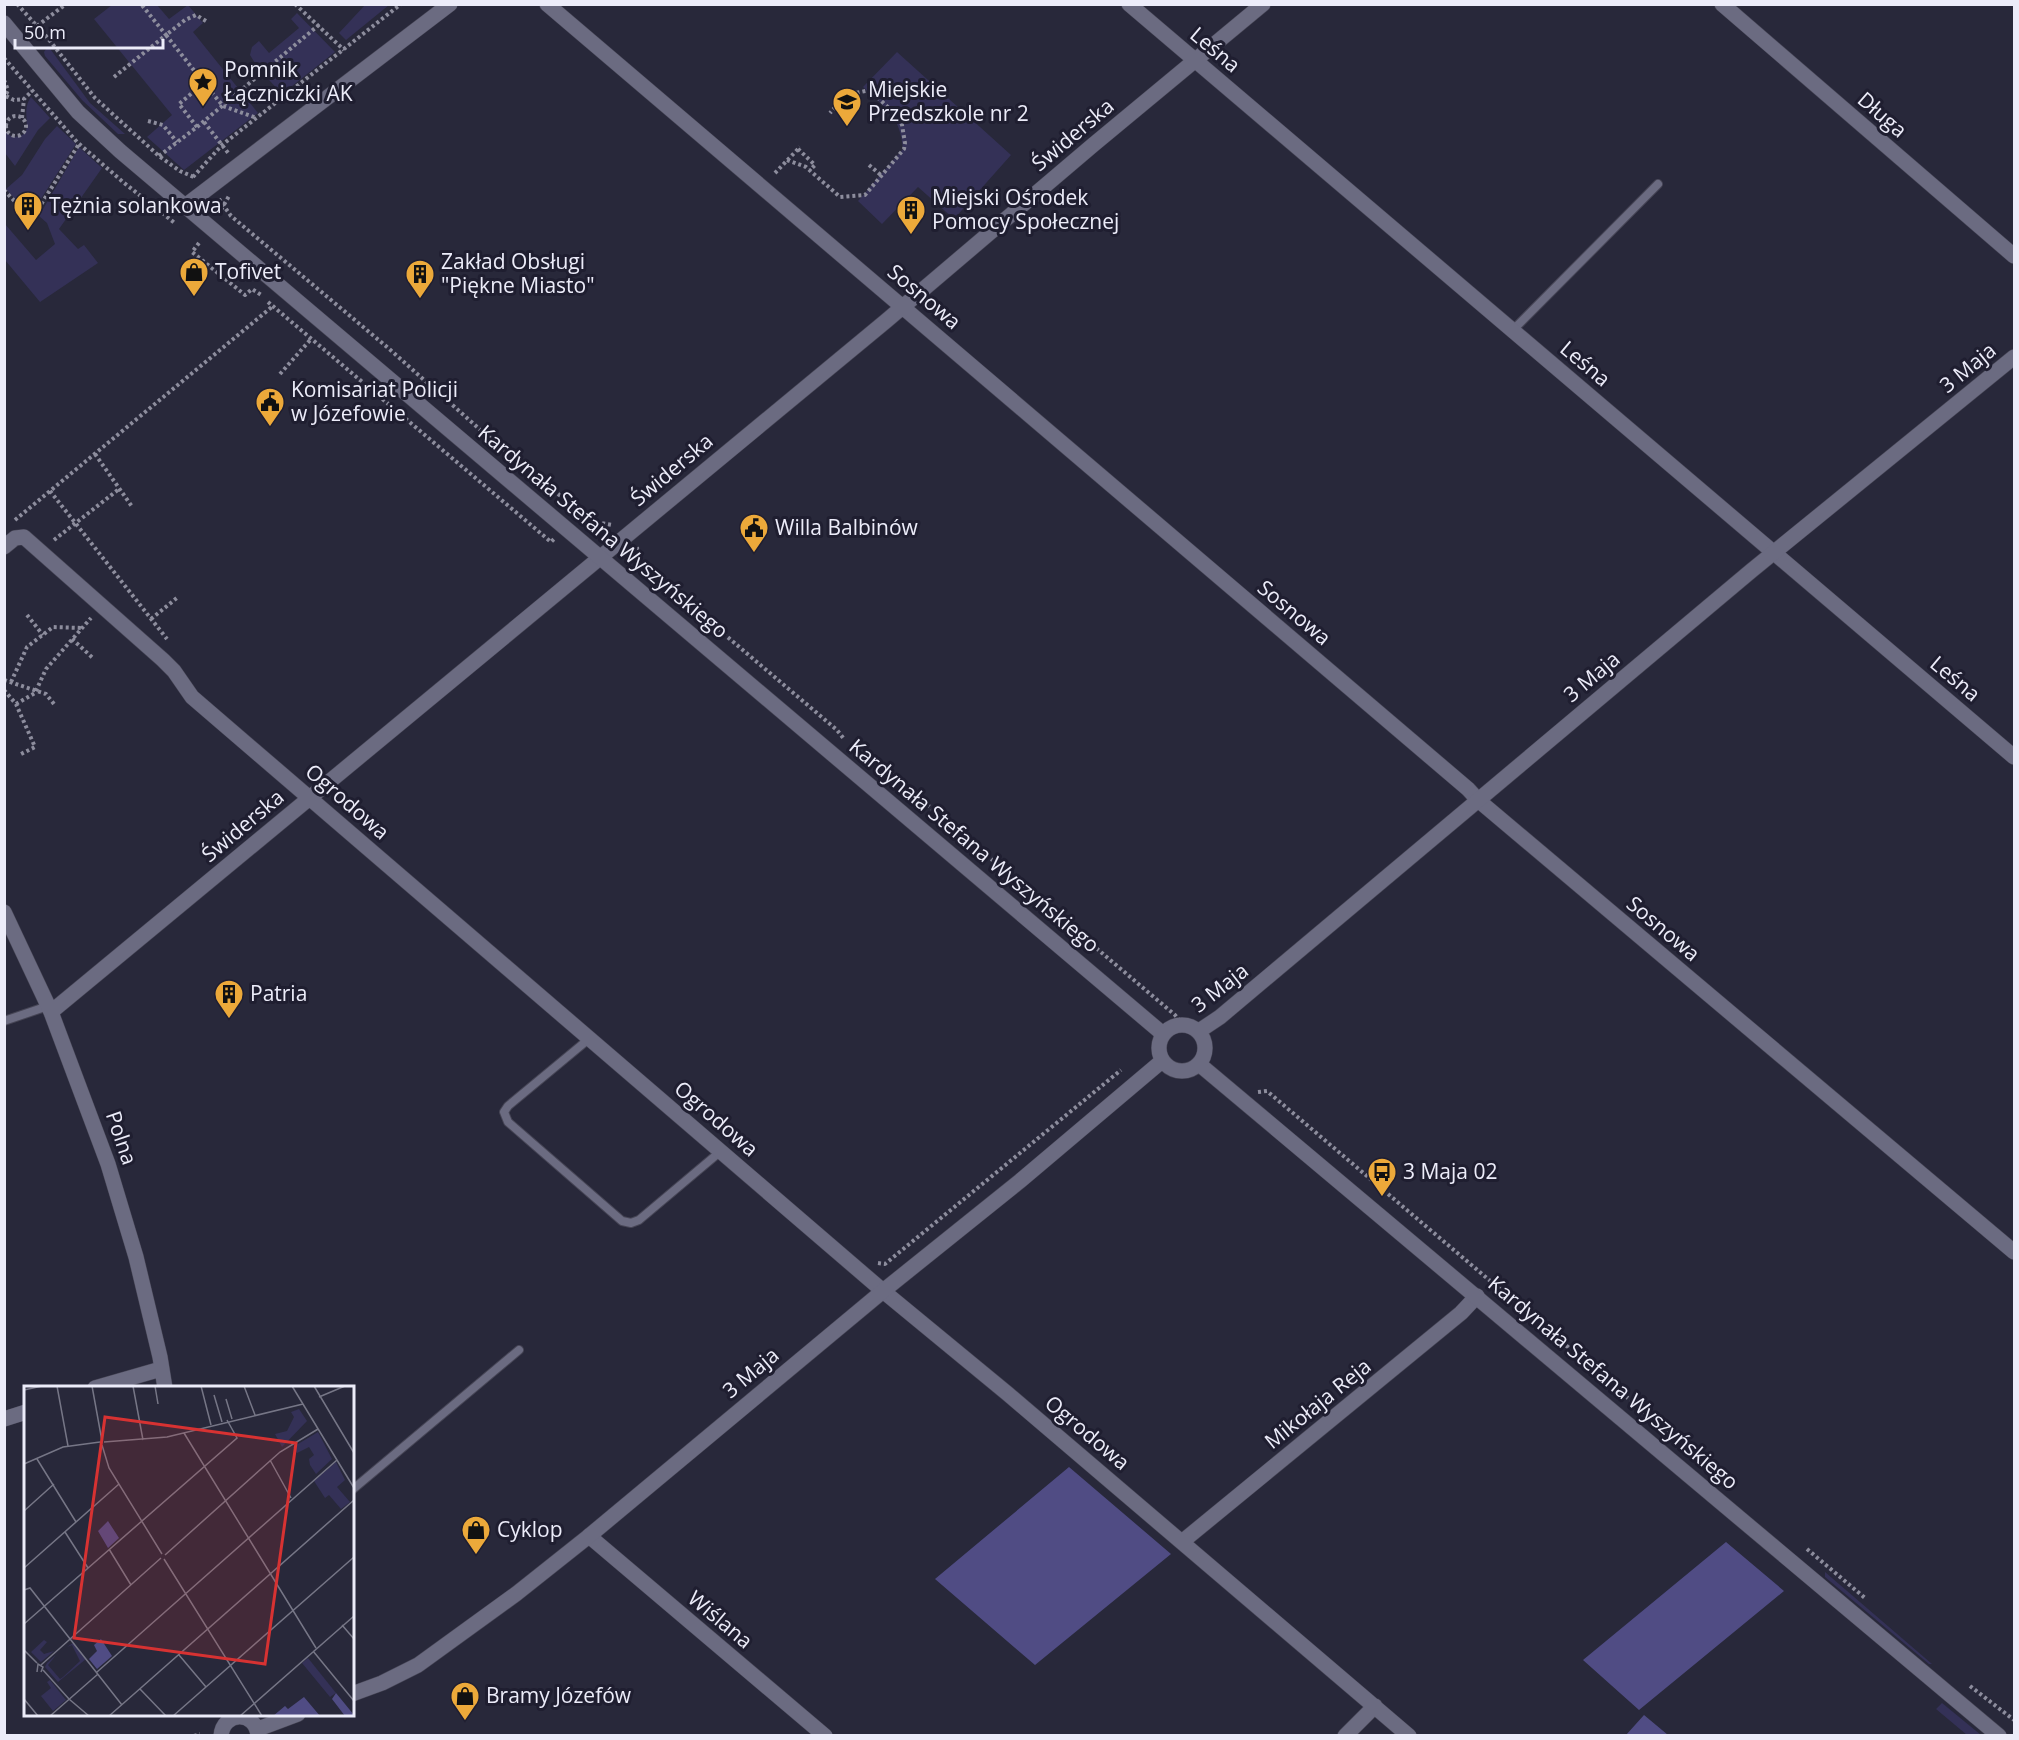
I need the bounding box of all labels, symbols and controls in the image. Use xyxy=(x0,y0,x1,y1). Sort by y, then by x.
scale bar xyxy=(15,12,164,50)
text: 50 m xyxy=(24,20,66,44)
street label: Leśna xyxy=(1185,20,1247,78)
place label: Pomnik Łączniczki AK xyxy=(224,55,353,107)
place icon: Pomnik Łączniczki AK xyxy=(187,66,219,108)
place label: Miejskie Przedszkole nr 2 xyxy=(868,75,1029,127)
street label: Długa xyxy=(1852,85,1913,143)
school or university icon: Miejskie Przedszkole nr 2 xyxy=(831,86,863,128)
street label: Świderska xyxy=(1025,92,1119,177)
place label: Miejski Ośrodek Pomocy Społecznej xyxy=(932,183,1119,235)
building icon: Tężnia solankowa xyxy=(12,190,44,232)
place label: Tężnia solankowa xyxy=(49,191,222,219)
building icon: Miejski Ośrodek Pomocy Społecznej xyxy=(895,194,927,236)
place label: Zakład Obsługi "Piękne Miasto" xyxy=(441,247,595,299)
shop icon: Tofivet xyxy=(178,256,210,298)
place label: Tofivet xyxy=(215,257,281,285)
street label: Sosnowa xyxy=(882,257,967,335)
building icon: Zakład Obsługi "Piękne Miasto" xyxy=(404,258,436,300)
street label: Leśna xyxy=(1555,334,1617,392)
street label: 3 Maja xyxy=(1933,336,2001,399)
place label: Komisariat Policji w Józefowie xyxy=(291,375,458,427)
public building icon: Komisariat Policji w Józefowie xyxy=(254,386,286,428)
street label: Kardynała Stefana Wyszyńskiego xyxy=(473,418,735,644)
street label: Świderska xyxy=(624,427,718,512)
public building icon: Willa Balbinów xyxy=(738,512,770,554)
place label: Willa Balbinów xyxy=(775,513,919,541)
street label: Sosnowa xyxy=(1252,573,1337,651)
street label: 3 Maja xyxy=(1557,645,1625,708)
street label: Leśna xyxy=(1925,649,1987,707)
street label: Kardynała Stefana Wyszyńskiego xyxy=(844,732,1106,958)
street label: Ogrodowa xyxy=(300,757,395,845)
street label: Świderska xyxy=(195,783,289,868)
street label: Sosnowa xyxy=(1621,889,1706,967)
street label: 3 Maja xyxy=(1185,956,1254,1018)
building icon: Patria xyxy=(213,978,245,1020)
place label: Patria xyxy=(250,979,307,1007)
street label: Ogrodowa xyxy=(669,1074,764,1162)
street label: Polna xyxy=(100,1107,144,1168)
bus stop icon: 3 Maja 02 xyxy=(1366,1156,1398,1198)
place label: 3 Maja 02 xyxy=(1403,1157,1497,1185)
street label: Kardynała Stefana Wyszyńskiego xyxy=(1483,1269,1745,1495)
street label: 3 Maja xyxy=(716,1341,784,1404)
street label: Mikołaja Reja xyxy=(1258,1352,1376,1455)
inset map xyxy=(24,1386,354,1716)
street label: Ogrodowa xyxy=(1039,1389,1136,1476)
shop icon: Cyklop xyxy=(460,1514,492,1556)
place label: Cyklop xyxy=(497,1515,563,1543)
street label: Wiślana xyxy=(682,1584,759,1654)
shop icon: Bramy Józefów xyxy=(449,1680,481,1722)
place label: Bramy Józefów xyxy=(486,1681,632,1709)

